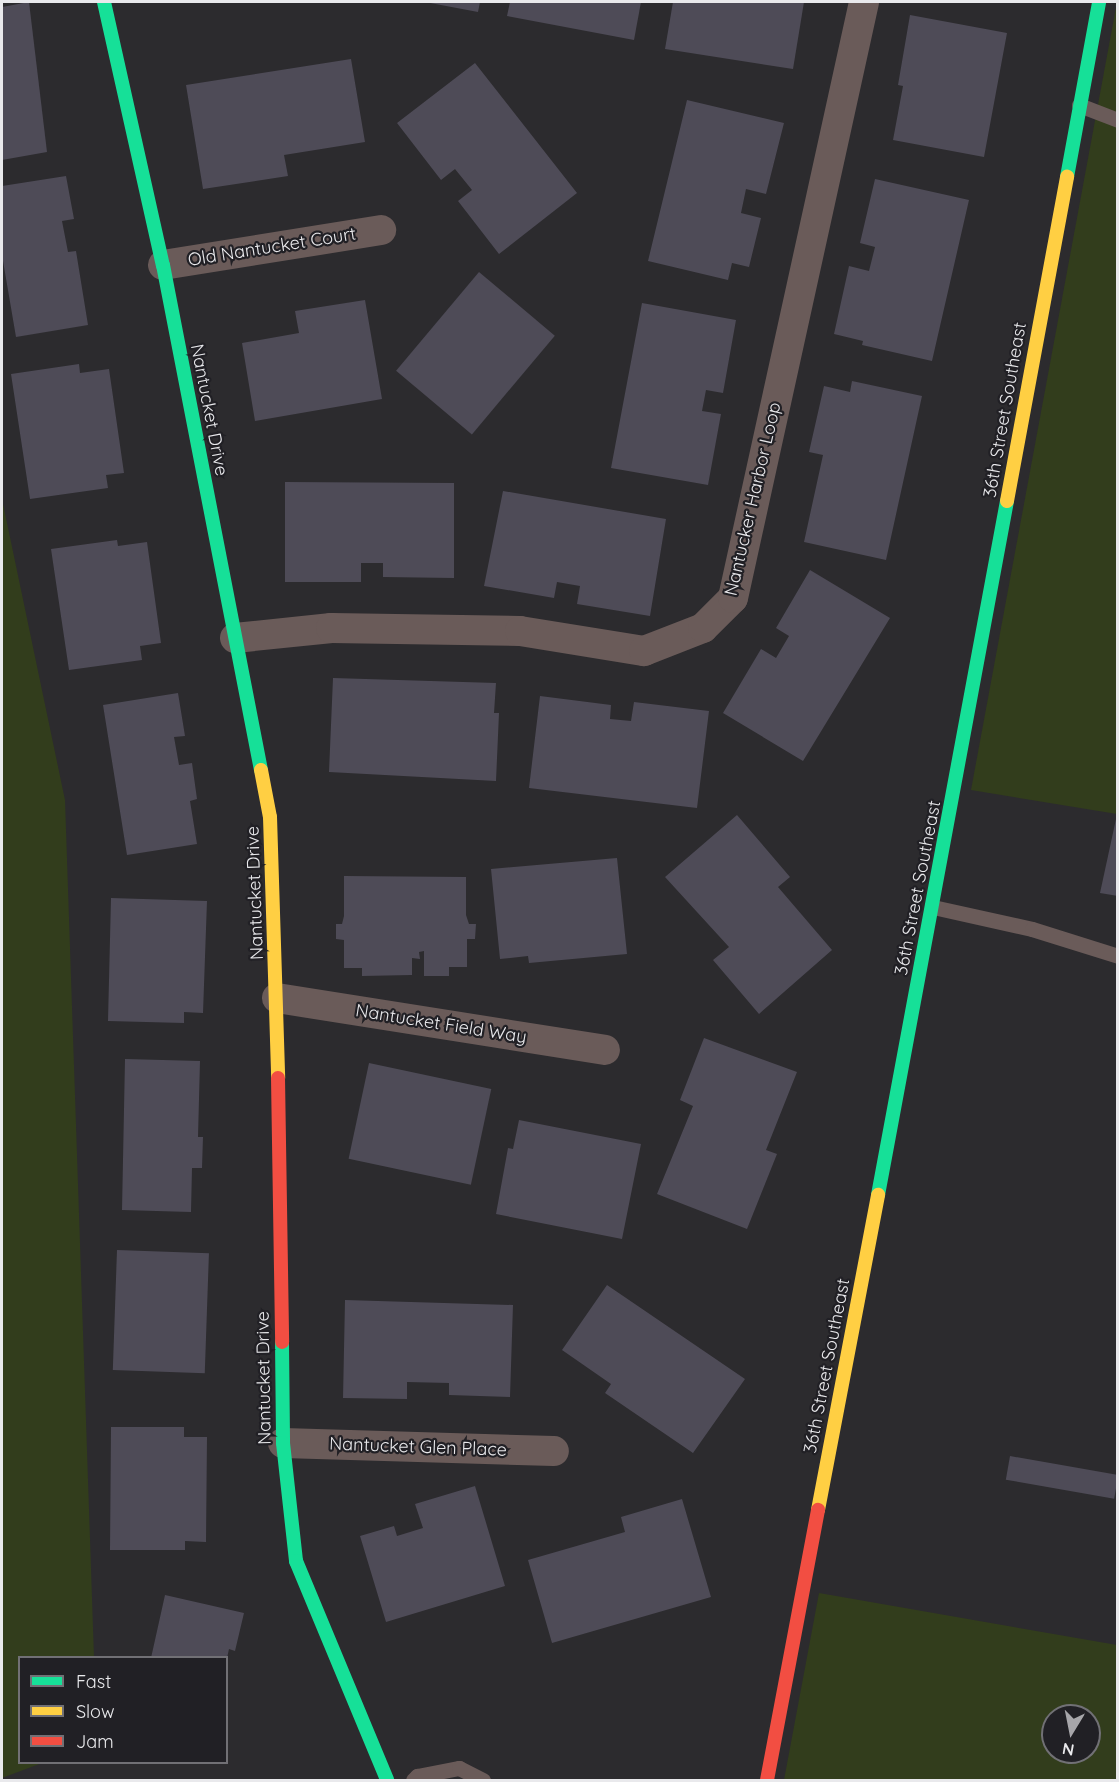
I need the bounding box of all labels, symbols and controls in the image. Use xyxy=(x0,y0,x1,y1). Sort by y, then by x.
street label: Old Nantucket Court xyxy=(186,223,358,271)
street label: 36th Street Southeast xyxy=(979,321,1031,499)
street label: Nantucket Drive xyxy=(186,342,232,478)
street label: Nantucker Harbor Loop xyxy=(720,400,786,598)
street label: 36th Street Southeast xyxy=(890,799,946,977)
street label: Nantucket Drive xyxy=(242,826,268,960)
street label: Nantucket Field Way xyxy=(354,1000,528,1048)
street label: 36th Street Southeast xyxy=(799,1277,855,1455)
street label: Nantucket Drive xyxy=(252,1311,276,1445)
street label: Nantucket Glen Place xyxy=(329,1433,507,1461)
legend xyxy=(18,1656,228,1764)
text: Fast xyxy=(76,1670,111,1693)
text: Slow xyxy=(76,1700,114,1723)
north arrow xyxy=(1041,1704,1101,1764)
text: Jam xyxy=(76,1730,114,1753)
text: N xyxy=(1061,1739,1076,1761)

